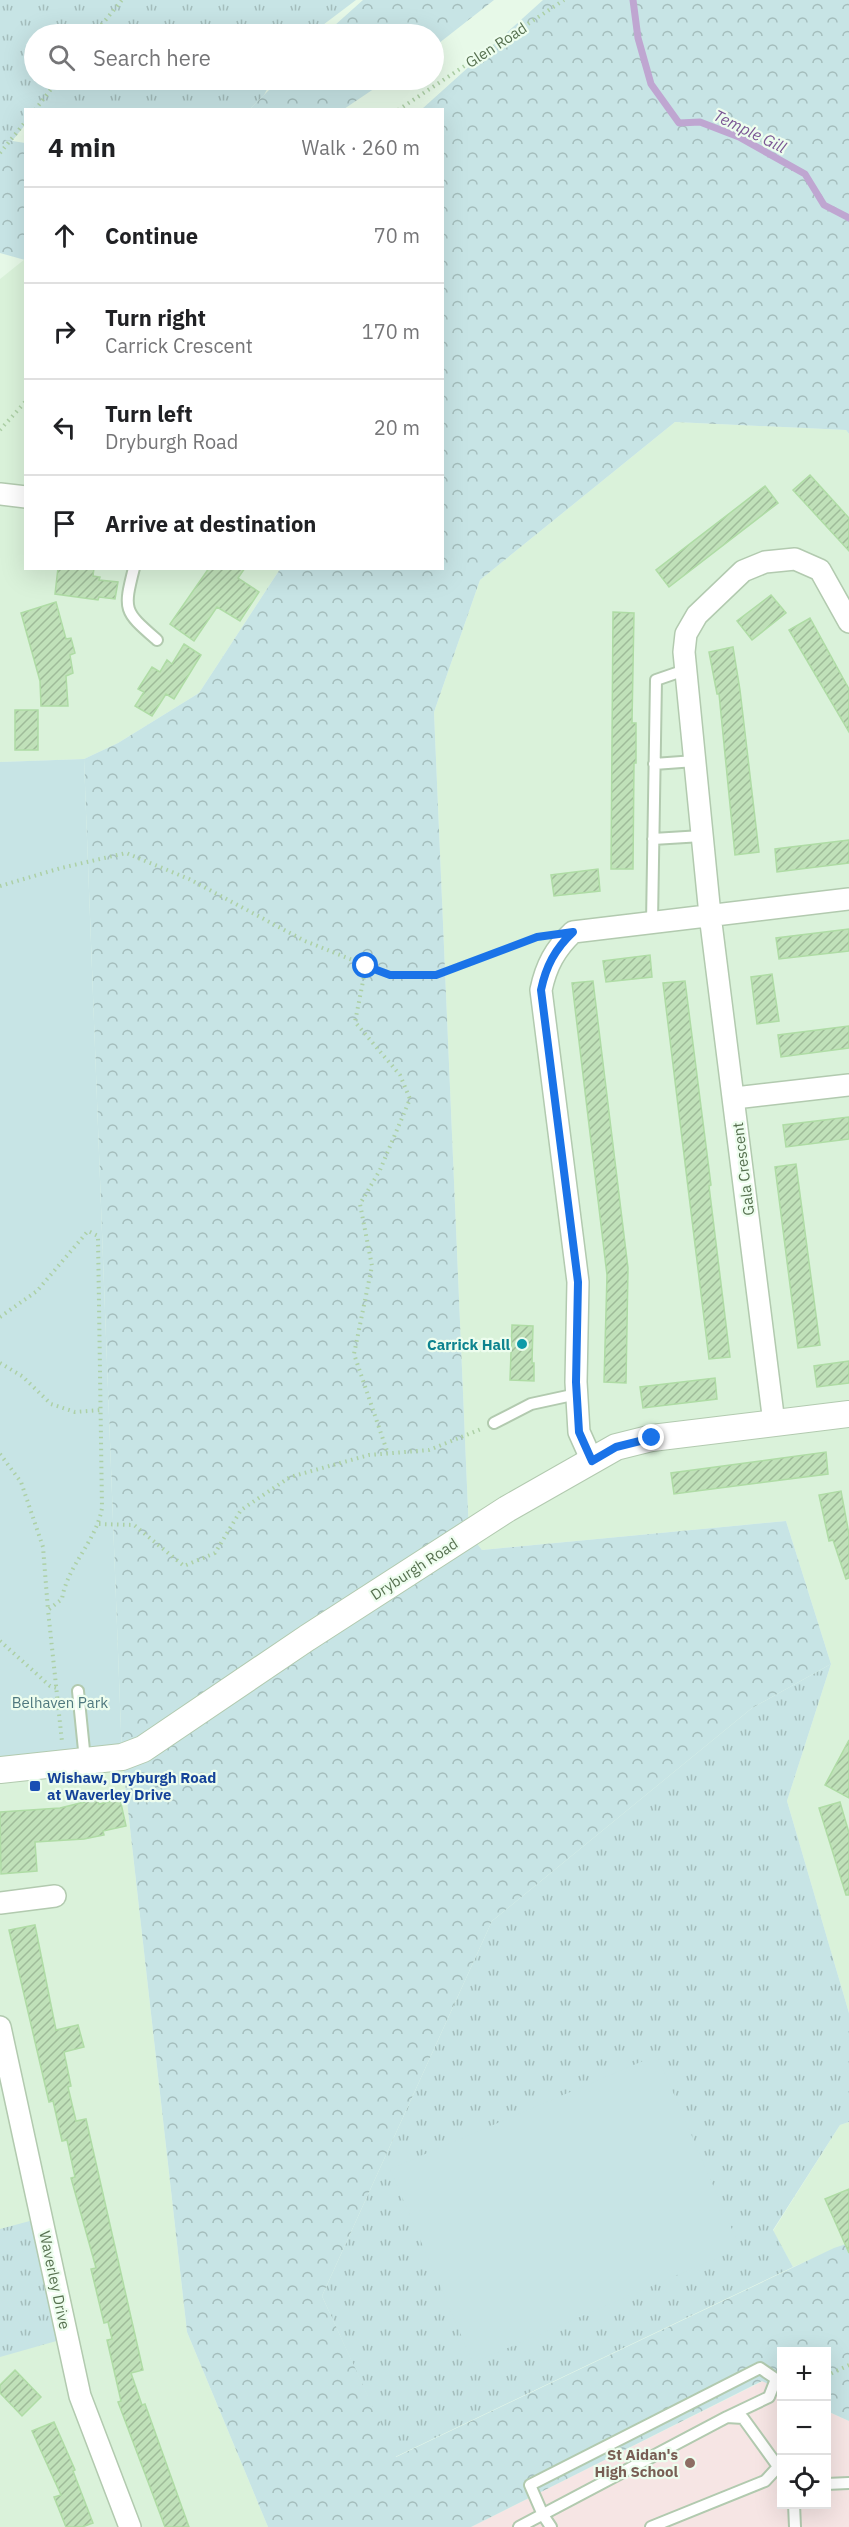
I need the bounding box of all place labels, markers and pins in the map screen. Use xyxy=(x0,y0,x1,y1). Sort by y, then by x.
place label: Carrick Hall xyxy=(427,1335,510,1354)
marker: Carrick Hall xyxy=(515,1337,529,1351)
place label: Wishaw, Dryburgh Road at Waverley Drive xyxy=(47,1768,216,1804)
marker: Wishaw, Dryburgh Road at Waverley Drive xyxy=(28,1779,42,1793)
place label: St Aidan's High School xyxy=(595,2445,678,2481)
marker: St Aidan's High School xyxy=(683,2456,697,2470)

